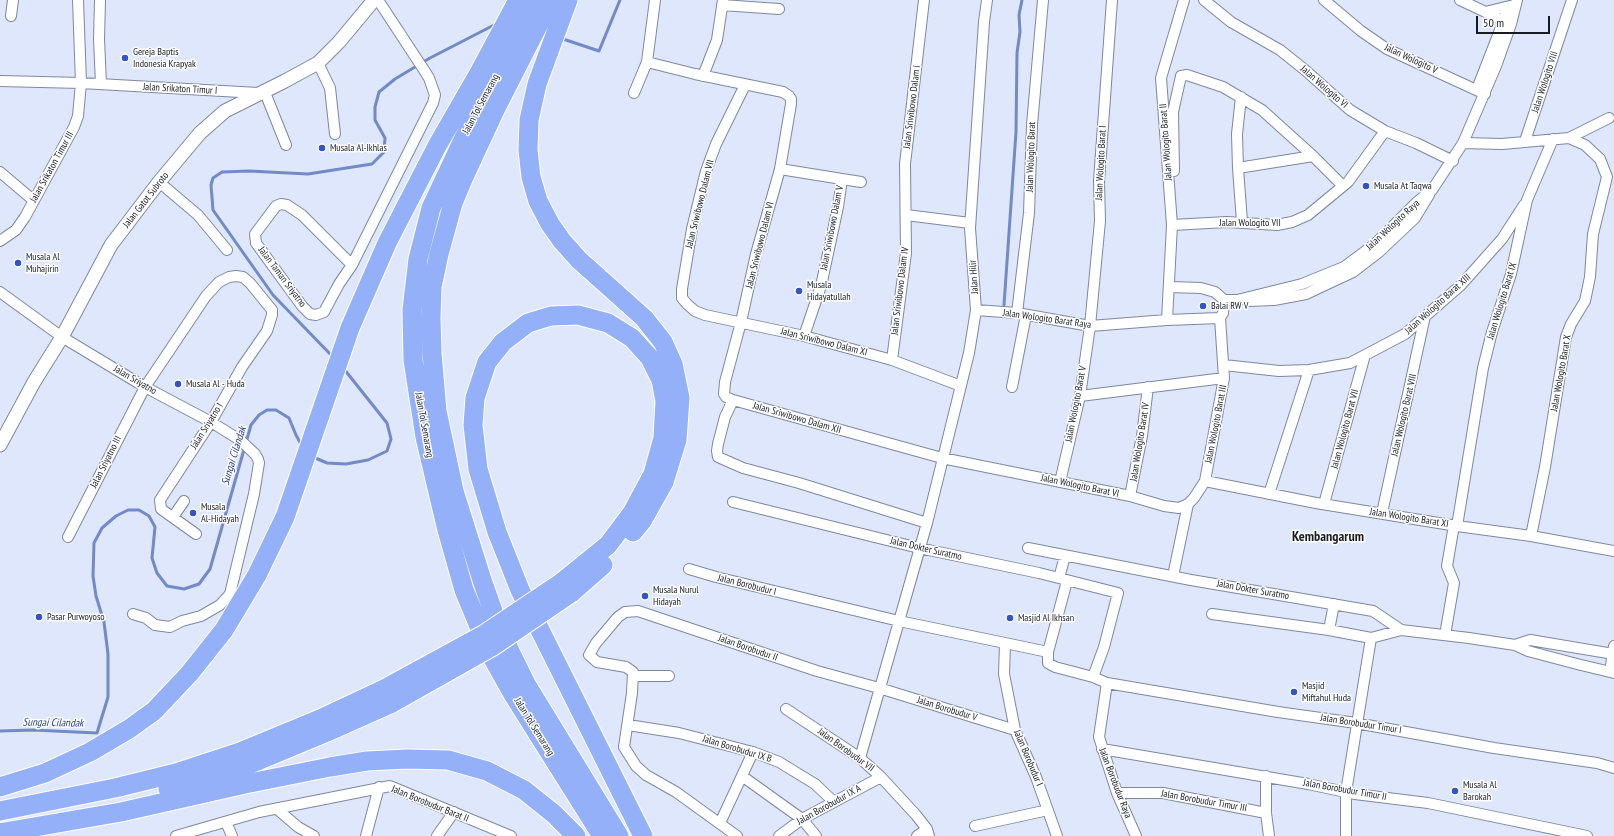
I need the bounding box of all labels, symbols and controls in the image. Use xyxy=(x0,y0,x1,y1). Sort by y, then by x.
scale bar xyxy=(1478,8,1552,34)
text: 50 m xyxy=(1483,15,1504,30)
street label: Jalan Wologito V xyxy=(1383,42,1439,76)
place label: Gereja Baptis Indonesia Krapyak xyxy=(133,46,196,70)
street label: Jalan Wologito VIII xyxy=(1529,50,1561,114)
marker: Gereja Baptis Indonesia Krapyak xyxy=(120,53,130,63)
street label: Jalan Wologito VI xyxy=(1298,63,1350,111)
street label: Jalan Sriwibowo Dalam I xyxy=(901,65,923,149)
street label: Jalan Tol Semarang xyxy=(460,72,502,136)
street label: Jalan Srikaton Timur I xyxy=(142,81,218,97)
street label: Jalan Wologito Barat II xyxy=(1157,103,1175,181)
street label: Jalan Wologito Barat xyxy=(1024,122,1038,192)
street label: Jalan Wologito Barat I xyxy=(1093,125,1109,201)
street label: Jalan Srikaton Timur III xyxy=(28,129,76,205)
place label: Musala Al-Ikhlas xyxy=(330,142,387,154)
marker: Musala Al-Ikhlas xyxy=(317,143,327,153)
street label: Jalan Sriwibowo Dalam VII xyxy=(683,158,717,250)
street label: Jalan Gatot Subroto xyxy=(121,170,171,230)
place label: Musala At Taqwa xyxy=(1374,180,1432,192)
marker: Musala At Taqwa xyxy=(1361,181,1371,191)
street label: Jalan Sriwibowo Dalam V xyxy=(818,185,846,271)
street label: Jalan Wologito Raya xyxy=(1364,197,1422,253)
street label: Jalan Sriwibowo Dalam VI xyxy=(743,201,777,289)
street label: Jalan Wologito VII xyxy=(1219,217,1281,229)
street label: Jalan Taman Sriyatno xyxy=(255,245,309,309)
street label: Jalan Sriwibowo Dalam IV xyxy=(889,246,911,336)
place label: Musala Al Muhajirin xyxy=(26,251,60,274)
marker: Musala Al Muhajirin xyxy=(13,258,23,268)
street label: Jalan Hilir xyxy=(967,260,981,294)
street label: Jalan Wologito Barat IX xyxy=(1485,261,1519,341)
street label: Jalan Wologito Barat XIII xyxy=(1403,271,1473,337)
place label: Musala Hidayatullah xyxy=(807,279,851,302)
marker: Musala Hidayatullah xyxy=(794,286,804,296)
place label: Balai RW V xyxy=(1211,300,1248,312)
marker: Balai RW V xyxy=(1198,301,1208,311)
street label: Jalan Wologito Barat Raya xyxy=(1002,307,1092,331)
street label: Jalan Sriwibowo Dalam XI xyxy=(779,325,869,359)
street label: Jalan Wologito Barat X xyxy=(1548,334,1574,412)
street label: Jalan Sriyatno xyxy=(111,363,159,397)
street label: Jalan Wologito Barat V xyxy=(1063,365,1089,443)
street label: Jalan Wologito Barat VIII xyxy=(1389,373,1419,457)
place label: Musala Al - Huda xyxy=(186,378,245,390)
marker: Musala Al - Huda xyxy=(173,379,183,389)
street label: Jalan Wologito Barat III xyxy=(1203,384,1229,464)
street label: Jalan Wologito Barat VII xyxy=(1329,388,1361,470)
street label: Jalan Tol Semarang xyxy=(412,392,436,458)
street label: Jalan Sriwibowo Dalam XII xyxy=(752,400,842,436)
street label: Jalan Sriyatno I xyxy=(188,401,226,451)
street label: Jalan Wologito Barat IV xyxy=(1128,402,1152,482)
water label: Sungai Cilandak xyxy=(219,425,249,487)
street label: Jalan Sriyatno III xyxy=(88,434,124,490)
street label: Jalan Wologito Barat VI xyxy=(1040,472,1120,500)
place label: Musala Al-Hidayah xyxy=(201,501,239,524)
street label: Jalan Wologito Barat XI xyxy=(1369,506,1449,530)
marker: Musala Al-Hidayah xyxy=(188,508,198,518)
district label: Kembangarum xyxy=(1292,529,1364,545)
street label: Jalan Dokter Suratmo xyxy=(889,535,963,563)
street label: Jalan Borobudur I xyxy=(716,572,778,598)
street label: Jalan Dokter Suratmo xyxy=(1216,578,1290,602)
place label: Musala Nurul Hidayah xyxy=(653,584,699,608)
marker: Musala Nurul Hidayah xyxy=(640,591,650,601)
place label: Pasar Purwoyoso xyxy=(47,611,105,623)
marker: Pasar Purwoyoso xyxy=(34,612,44,622)
place label: Masjid Al Ikhsan xyxy=(1018,612,1074,624)
marker: Masjid Al Ikhsan xyxy=(1005,613,1015,623)
street label: Jalan Borobudur II xyxy=(717,632,779,664)
place label: Masjid Miftahul Huda xyxy=(1302,680,1351,704)
marker: Masjid Miftahul Huda xyxy=(1289,687,1299,697)
street label: Jalan Borobudur V xyxy=(916,694,978,724)
street label: Jalan Tol Semarang xyxy=(511,696,557,758)
street label: Jalan Borobudur Timur I xyxy=(1319,712,1403,736)
water label: Sungai Cilandak xyxy=(22,716,84,730)
street label: Jalan Borobudur VII xyxy=(815,726,877,774)
street label: Jalan Borobudur I xyxy=(1011,728,1045,788)
street label: Jalan Borobudur IX B xyxy=(701,733,773,765)
street label: Jalan Borobudur Raya xyxy=(1096,746,1134,820)
street label: Jalan Borobudur Timur II xyxy=(1302,777,1388,803)
place label: Musala Al Barokah xyxy=(1463,779,1497,802)
street label: Jalan Borobudur IX A xyxy=(795,782,863,828)
street label: Jalan Borobudur Barat II xyxy=(389,783,471,825)
marker: Musala Al Barokah xyxy=(1450,786,1460,796)
street label: Jalan Borobudur Timur III xyxy=(1160,788,1248,814)

